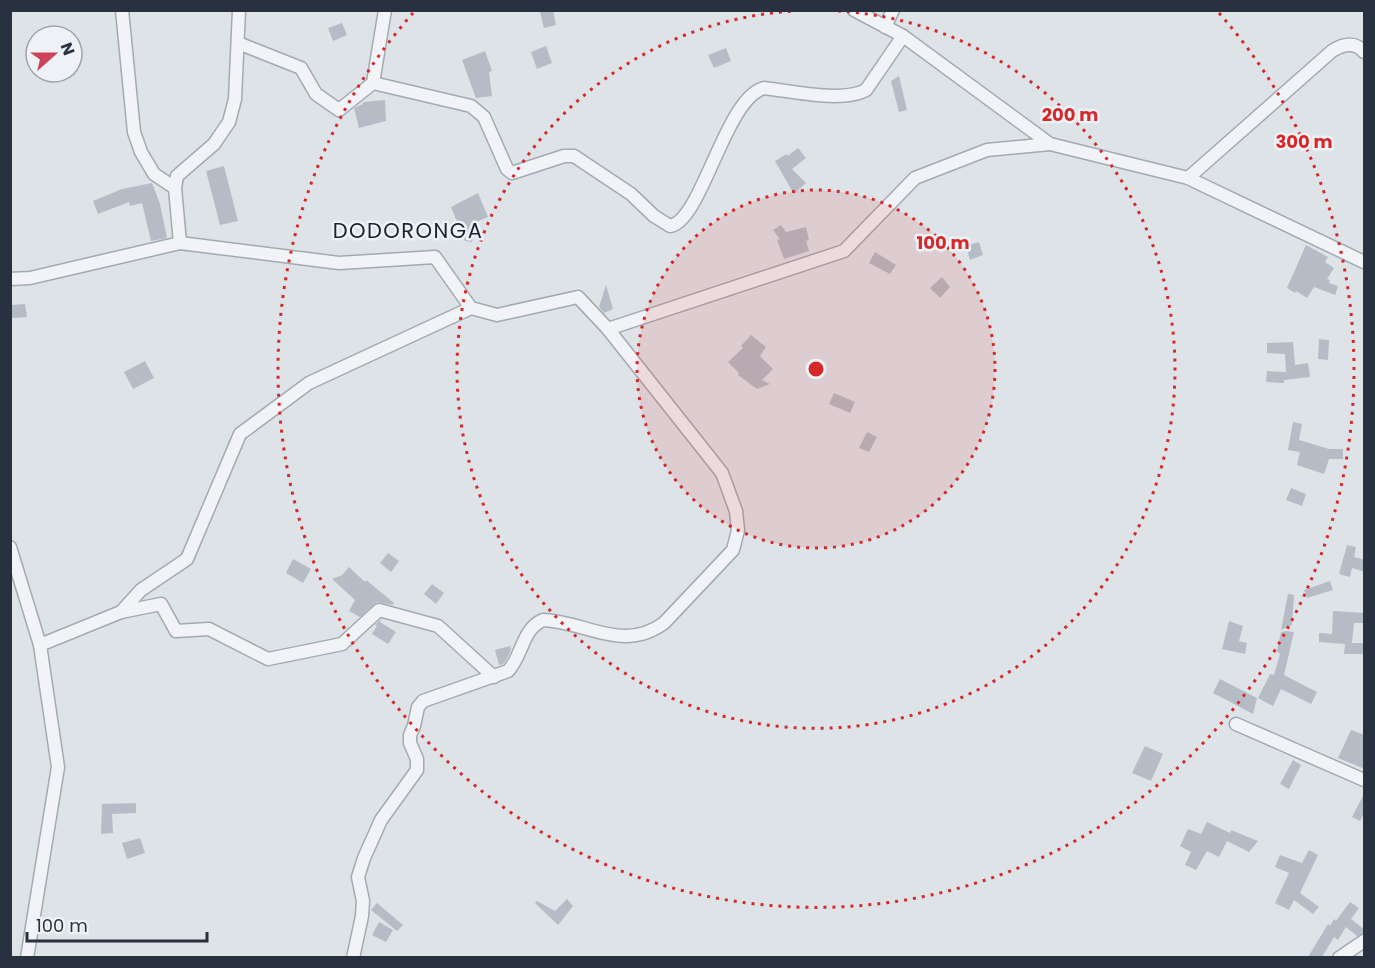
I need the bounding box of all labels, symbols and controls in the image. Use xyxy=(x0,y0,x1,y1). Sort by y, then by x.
north arrow xyxy=(24,24,84,84)
text: N xyxy=(55,39,80,59)
text: 200 m xyxy=(1042,102,1098,127)
text: 300 m xyxy=(1275,129,1333,154)
district label: DODORONGA xyxy=(333,216,483,245)
text: 100 m xyxy=(916,230,970,255)
centre of rings xyxy=(806,359,826,379)
scale bar xyxy=(27,905,207,943)
text: 100 m xyxy=(36,913,88,938)

